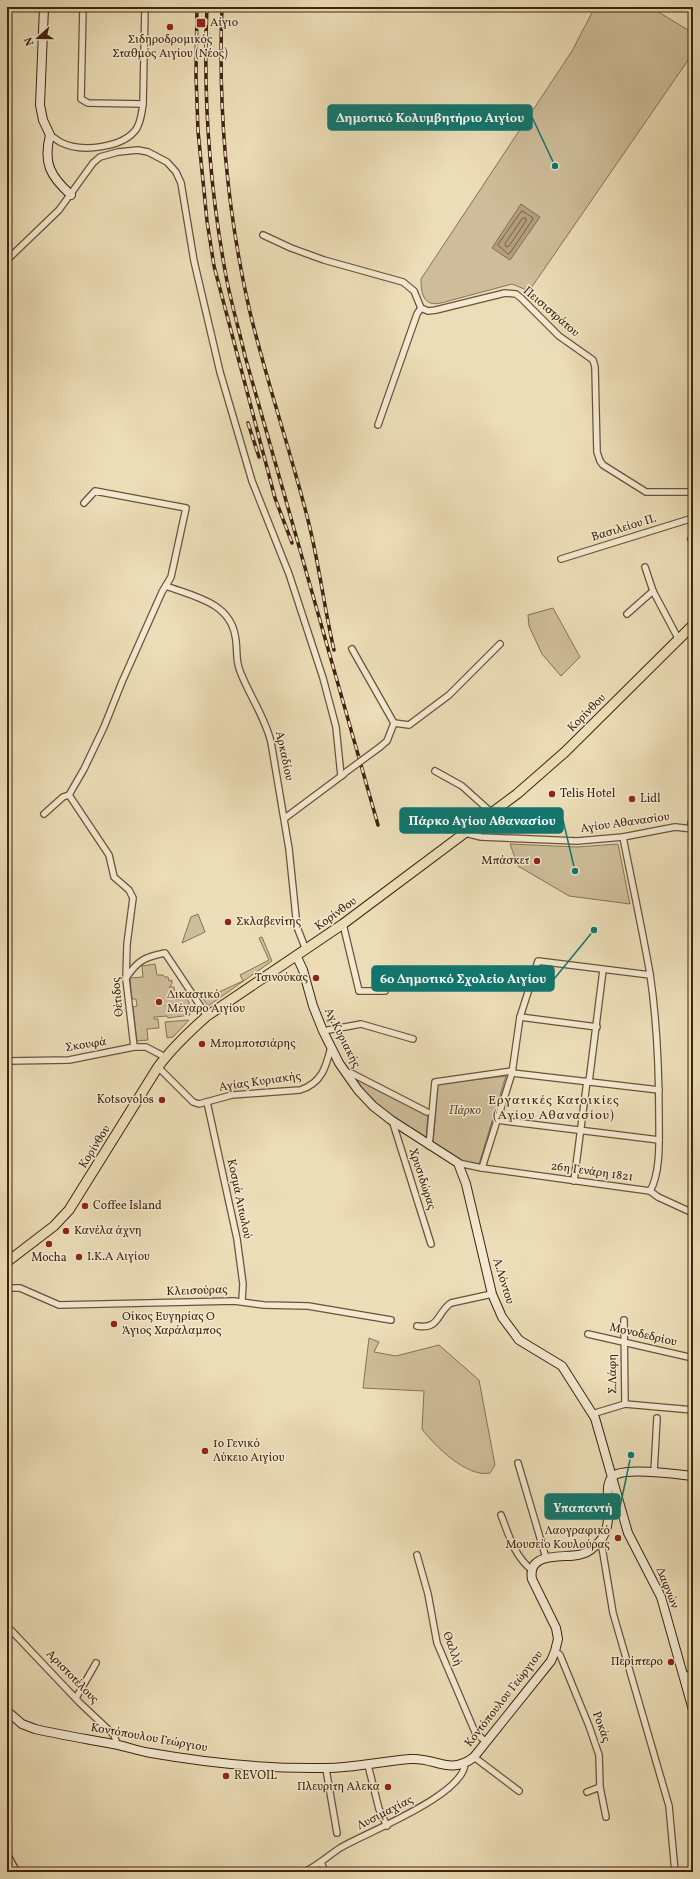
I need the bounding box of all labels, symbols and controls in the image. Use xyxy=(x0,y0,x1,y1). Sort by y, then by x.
place label: Αίγιο xyxy=(210,15,238,31)
marker: Αίγιο xyxy=(195,17,207,29)
north arrow xyxy=(18,18,58,58)
marker: Σιδηροδρομικός Σταθμός Αιγίου (Νέος) xyxy=(165,22,175,32)
place label: Σιδηροδρομικός Σταθμός Αιγίου (Νέος) xyxy=(112,32,228,62)
text: N xyxy=(22,35,38,47)
callout: Δημοτικό Κολυμβητήριο Αιγίου xyxy=(328,105,532,130)
text: Δημοτικό Κολυμβητήριο Αιγίου xyxy=(336,110,524,128)
street label: Πεισιστράτου xyxy=(520,283,583,341)
street label: Βασιλείου Π. xyxy=(590,511,658,545)
street label: Κορίνθου xyxy=(564,690,610,736)
street label: Αρκαδίου xyxy=(271,730,297,782)
place label: Telis Hotel xyxy=(560,786,616,802)
marker: Telis Hotel xyxy=(547,789,557,799)
place label: Lidl xyxy=(640,791,661,807)
marker: Lidl xyxy=(627,794,637,804)
callout: Πάρκο Αγίου Αθανασίου xyxy=(400,808,563,833)
street label: Αγίου Αθανασίου xyxy=(579,809,671,837)
text: Πάρκο Αγίου Αθανασίου xyxy=(408,813,556,831)
place label: Μπάσκετ xyxy=(481,853,530,869)
marker: Μπάσκετ xyxy=(532,856,542,866)
street label: Κορίνθου xyxy=(312,893,360,935)
place label: Σκλαβενίτης xyxy=(236,914,301,930)
marker: Σκλαβενίτης xyxy=(223,917,233,927)
callout: 6ο Δημοτικό Σχολείο Αιγίου xyxy=(372,966,554,991)
place label: Τσινούκας xyxy=(255,970,308,986)
text: 6ο Δημοτικό Σχολείο Αιγίου xyxy=(380,971,546,989)
marker: Τσινούκας xyxy=(311,973,321,983)
street label: Θέτιδος xyxy=(108,976,128,1018)
place label: Δικαστικό Μέγαρο Αιγίου xyxy=(167,987,245,1017)
marker: Δικαστικό Μέγαρο Αιγίου xyxy=(154,997,164,1007)
street label: Αγ.Κυριακής xyxy=(320,1005,364,1071)
street label: Σκουφά xyxy=(64,1034,108,1056)
place label: Μπομποτσιάρης xyxy=(210,1036,296,1052)
marker: Μπομποτσιάρης xyxy=(197,1039,207,1049)
street label: Αγίας Κυριακής xyxy=(218,1068,302,1096)
place label: Kotsovolos xyxy=(97,1092,154,1108)
district label: Εργατικές Κατοικίες (Αγίου Αθανασίου) xyxy=(488,1092,620,1125)
marker: Kotsovolos xyxy=(157,1095,167,1105)
park label: Πάρκο xyxy=(449,1103,482,1119)
street label: Κορίνθου xyxy=(75,1122,115,1172)
street label: Χρυσιδώρας xyxy=(404,1146,440,1212)
street label: Κοσμά Αιτωλού xyxy=(223,1158,255,1241)
street label: 26η Γενάρη 1821 xyxy=(550,1158,634,1186)
place label: Coffee Island xyxy=(93,1198,162,1214)
marker: Coffee Island xyxy=(80,1201,90,1211)
place label: Κανέλα άχνη xyxy=(74,1223,142,1239)
marker: Κανέλα άχνη xyxy=(61,1226,71,1236)
marker: Mocha xyxy=(44,1239,54,1249)
place label: Ι.Κ.Α Αιγίου xyxy=(87,1249,150,1265)
place label: Mocha xyxy=(31,1250,67,1266)
marker: Ι.Κ.Α Αιγίου xyxy=(74,1252,84,1262)
street label: Α.Λόντου xyxy=(488,1256,518,1306)
street label: Κλεισούρας xyxy=(166,1282,228,1300)
place label: Οίκος Ευγηρίας Ο Άγιος Χαράλαμπος xyxy=(122,1309,221,1339)
marker: Οίκος Ευγηρίας Ο Άγιος Χαράλαμπος xyxy=(109,1319,119,1329)
street label: Μονοδεδρίου xyxy=(608,1319,678,1351)
street label: Σ.Λάφη xyxy=(605,1354,621,1394)
place label: 1o Γενικό Λύκειο Αιγίου xyxy=(213,1436,285,1466)
marker: 1o Γενικό Λύκειο Αιγίου xyxy=(200,1446,210,1456)
callout: Υπαπαντή xyxy=(545,1494,620,1519)
text: Υπαπαντή xyxy=(553,1500,613,1518)
place label: Λαογραφικό Μουσείο Κουλούρας xyxy=(505,1523,610,1553)
marker: Λαογραφικό Μουσείο Κουλούρας xyxy=(613,1533,623,1543)
street label: Δαφνών xyxy=(652,1565,683,1611)
street label: Θαλλή xyxy=(438,1630,466,1668)
street label: Αριστοτέλους xyxy=(42,1647,102,1707)
street label: Κοντόπουλου Γεώργιου xyxy=(461,1647,547,1750)
place label: Περίπτερο xyxy=(611,1654,663,1670)
marker: Περίπτερο xyxy=(666,1657,676,1667)
street label: Ροκάς xyxy=(588,1709,614,1745)
street label: Κοντόπουλου Γεώργιου xyxy=(89,1720,209,1756)
place label: REVOIL xyxy=(234,1768,277,1784)
marker: REVOIL xyxy=(221,1771,231,1781)
place label: Πλευριτη Αλεκα xyxy=(297,1779,380,1795)
marker: Πλευριτη Αλεκα xyxy=(383,1782,393,1792)
street label: Λυσιμαχίας xyxy=(354,1792,416,1834)

